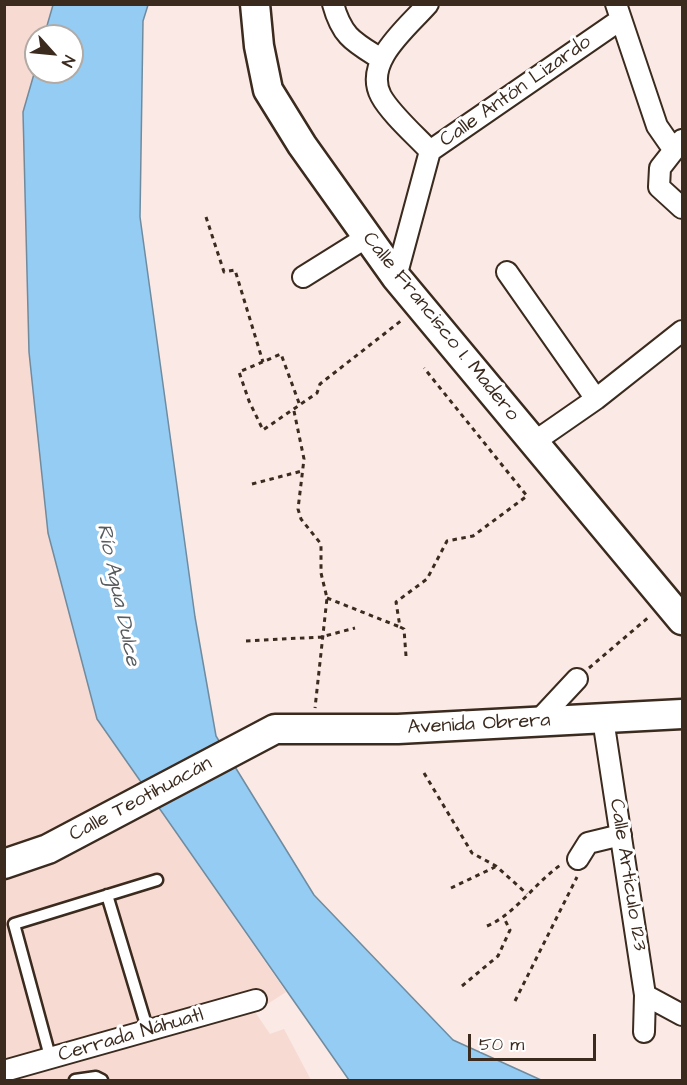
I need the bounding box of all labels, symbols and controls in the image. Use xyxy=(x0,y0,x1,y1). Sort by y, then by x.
north arrow xyxy=(24,24,84,84)
street label: Calle Antón Lizardo xyxy=(436,31,596,153)
text: N xyxy=(56,52,80,71)
street label: Calle Francisco I. Madero xyxy=(356,228,524,426)
water label: Río Agua Dulce xyxy=(90,522,144,668)
street label: Avenida Obrera xyxy=(407,709,551,741)
street label: Calle Teotihuacán xyxy=(66,752,216,848)
street label: Calle Artículo 123 xyxy=(603,797,651,953)
street label: Cerrada Náhuatl xyxy=(56,1004,206,1068)
scale bar xyxy=(471,1022,598,1060)
text: 50 m xyxy=(479,1032,524,1057)

